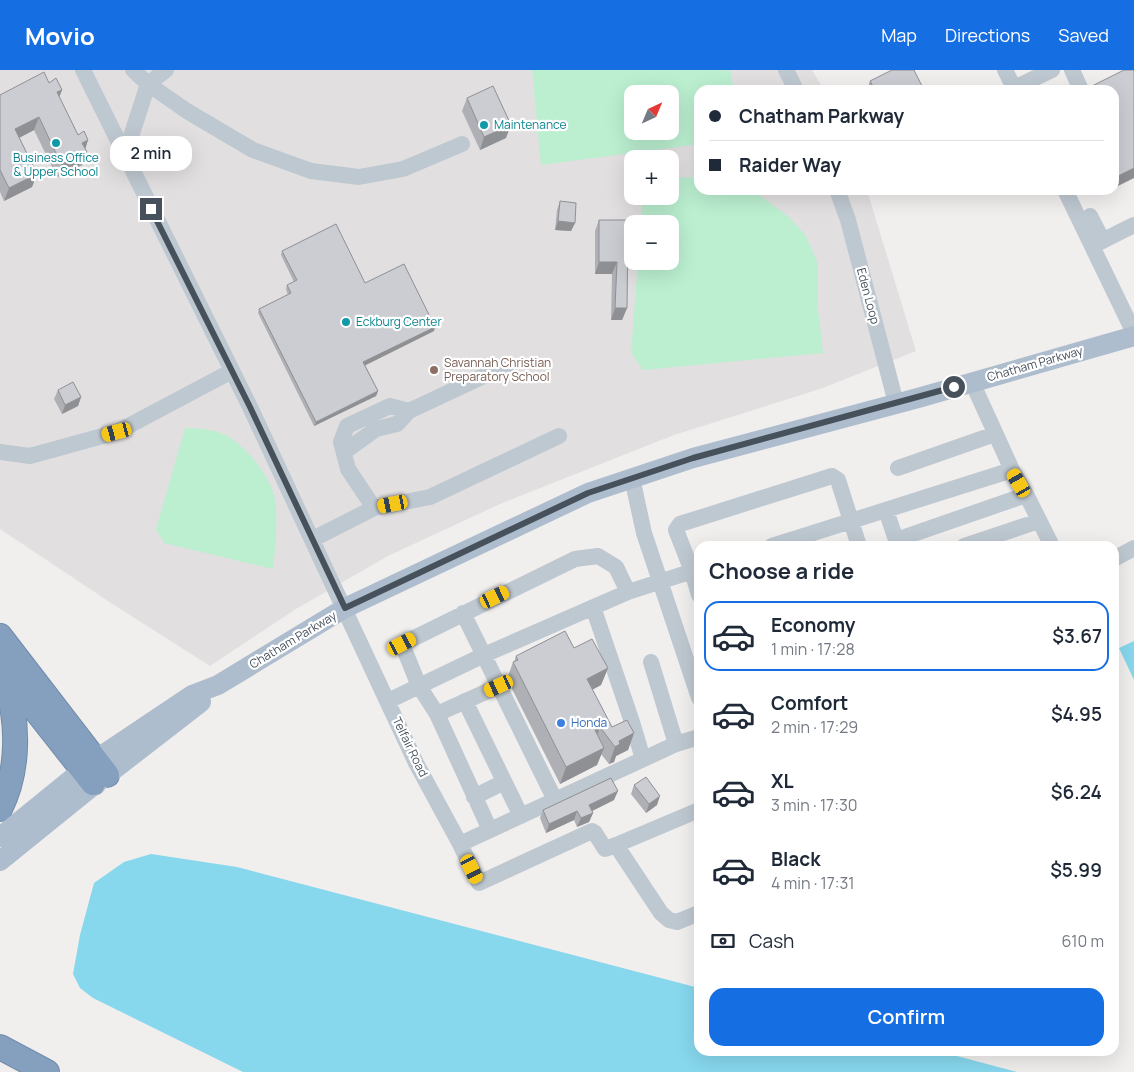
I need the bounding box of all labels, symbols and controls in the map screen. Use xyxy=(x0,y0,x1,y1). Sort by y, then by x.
text: Movio xyxy=(25,19,95,52)
text: Map xyxy=(881,23,917,47)
text: Directions xyxy=(945,23,1030,47)
text: Saved xyxy=(1058,23,1109,47)
north arrow xyxy=(624,85,679,140)
map controls xyxy=(624,85,679,270)
text: Chatham Parkway xyxy=(739,103,904,129)
place label: Maintenance xyxy=(494,116,566,133)
marker: Maintenance xyxy=(478,119,490,131)
callout: 2 min xyxy=(110,136,192,172)
marker: Business Office & Upper School xyxy=(50,137,62,149)
text: 2 min xyxy=(131,142,171,164)
place label: Business Office & Upper School xyxy=(13,149,99,180)
button: + xyxy=(624,150,679,205)
text: Raider Way xyxy=(739,152,841,178)
route end xyxy=(140,198,162,220)
button: − xyxy=(624,215,679,270)
street label: Eden Loop xyxy=(853,266,884,326)
place label: Eckburg Center xyxy=(356,313,442,330)
marker: Eckburg Center xyxy=(340,316,352,328)
street label: Chatham Parkway xyxy=(985,342,1085,385)
place label: Savannah Christian Preparatory School xyxy=(444,354,551,385)
marker: Savannah Christian Preparatory School xyxy=(428,364,440,376)
route start xyxy=(943,376,965,398)
car xyxy=(100,421,133,443)
car xyxy=(1005,466,1032,500)
car xyxy=(376,494,409,514)
text: Choose a ride xyxy=(709,556,854,586)
car xyxy=(478,584,511,610)
street label: Chatham Parkway xyxy=(246,606,340,672)
text: Economy xyxy=(771,612,855,638)
icon: car xyxy=(711,614,756,659)
text: $3.67 xyxy=(1052,623,1102,649)
car xyxy=(385,631,418,657)
text: 1 min · 17:28 xyxy=(771,638,855,660)
car xyxy=(482,673,515,699)
text: Comfort xyxy=(771,690,848,716)
icon: car xyxy=(711,692,756,737)
text: $4.95 xyxy=(1051,701,1102,727)
street label: Telfair Road xyxy=(389,714,432,780)
place label: Honda xyxy=(571,714,607,731)
text: 2 min · 17:29 xyxy=(771,716,858,738)
marker: Honda xyxy=(555,717,567,729)
text: XL xyxy=(771,768,794,794)
icon: car xyxy=(711,770,756,815)
text: $6.24 xyxy=(1051,779,1102,805)
text: 3 min · 17:30 xyxy=(771,794,858,816)
text: Black xyxy=(771,846,820,872)
icon: car xyxy=(711,848,756,893)
car xyxy=(458,852,485,886)
text: $5.99 xyxy=(1050,857,1102,883)
text: 4 min · 17:31 xyxy=(771,872,855,894)
icon: cash xyxy=(709,927,737,955)
text: Cash xyxy=(749,928,794,954)
text: 610 m xyxy=(1062,930,1104,952)
button: Confirm xyxy=(709,988,1104,1046)

